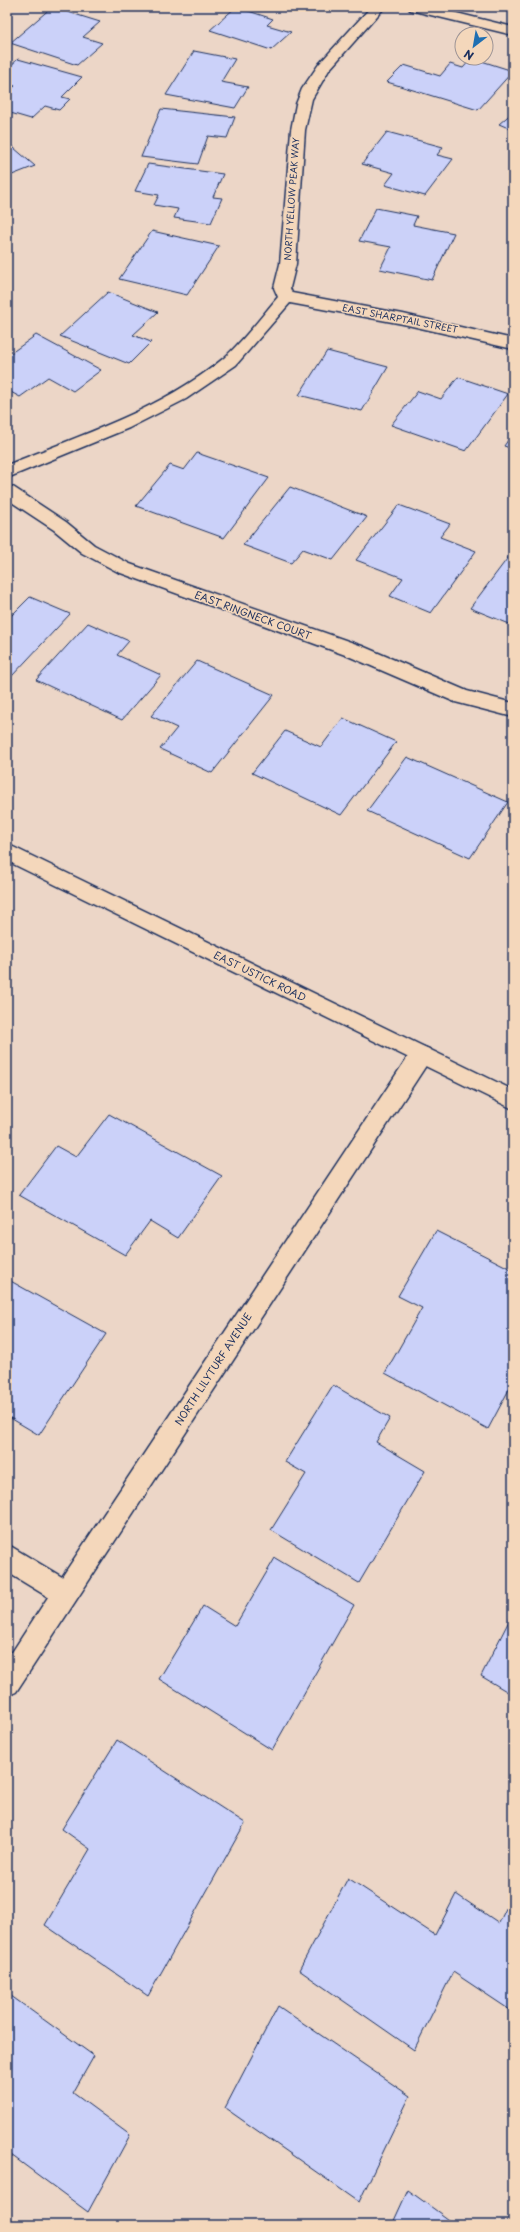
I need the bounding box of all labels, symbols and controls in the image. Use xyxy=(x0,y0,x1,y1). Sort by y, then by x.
north arrow xyxy=(454,26,494,66)
text: N xyxy=(460,45,477,65)
street label: NORTH YELLOW PEAK WAY xyxy=(280,137,302,261)
street label: EAST SHARPTAIL STREET xyxy=(341,300,460,336)
street label: EAST RINGNECK COURT xyxy=(193,586,314,643)
street label: EAST USTICK ROAD xyxy=(211,947,309,1004)
street label: NORTH LILYTURF AVENUE xyxy=(170,1309,255,1428)

